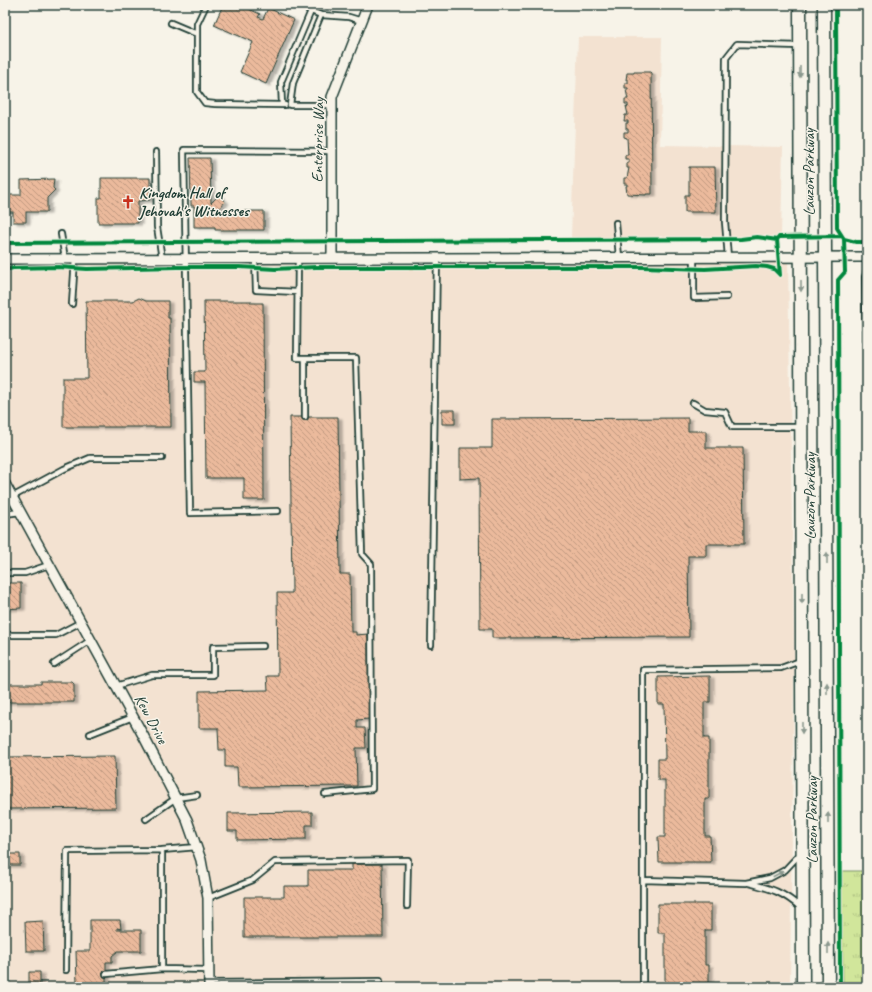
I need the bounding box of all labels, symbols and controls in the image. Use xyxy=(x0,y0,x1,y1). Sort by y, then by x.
one-way arrow xyxy=(797,66,803,79)
street label: Enterprise Way xyxy=(307,96,329,183)
street label: Lauzon Parkway xyxy=(799,127,819,216)
place label: Kingdom Hall of Jehovah's Witnesses xyxy=(138,183,250,221)
church icon: Kingdom Hall of Jehovah's Witnesses xyxy=(120,194,136,210)
one-way arrow xyxy=(798,280,804,293)
street label: Lauzon Parkway xyxy=(800,451,820,540)
one-way arrow xyxy=(824,551,830,564)
one-way arrow xyxy=(799,592,805,605)
one-way arrow xyxy=(824,681,830,694)
street label: Kew Drive xyxy=(130,691,173,749)
one-way arrow xyxy=(799,722,805,735)
street label: Lauzon Parkway xyxy=(802,775,822,864)
one-way arrow xyxy=(825,811,831,824)
one-way arrow xyxy=(773,871,784,877)
one-way arrow xyxy=(825,941,831,954)

